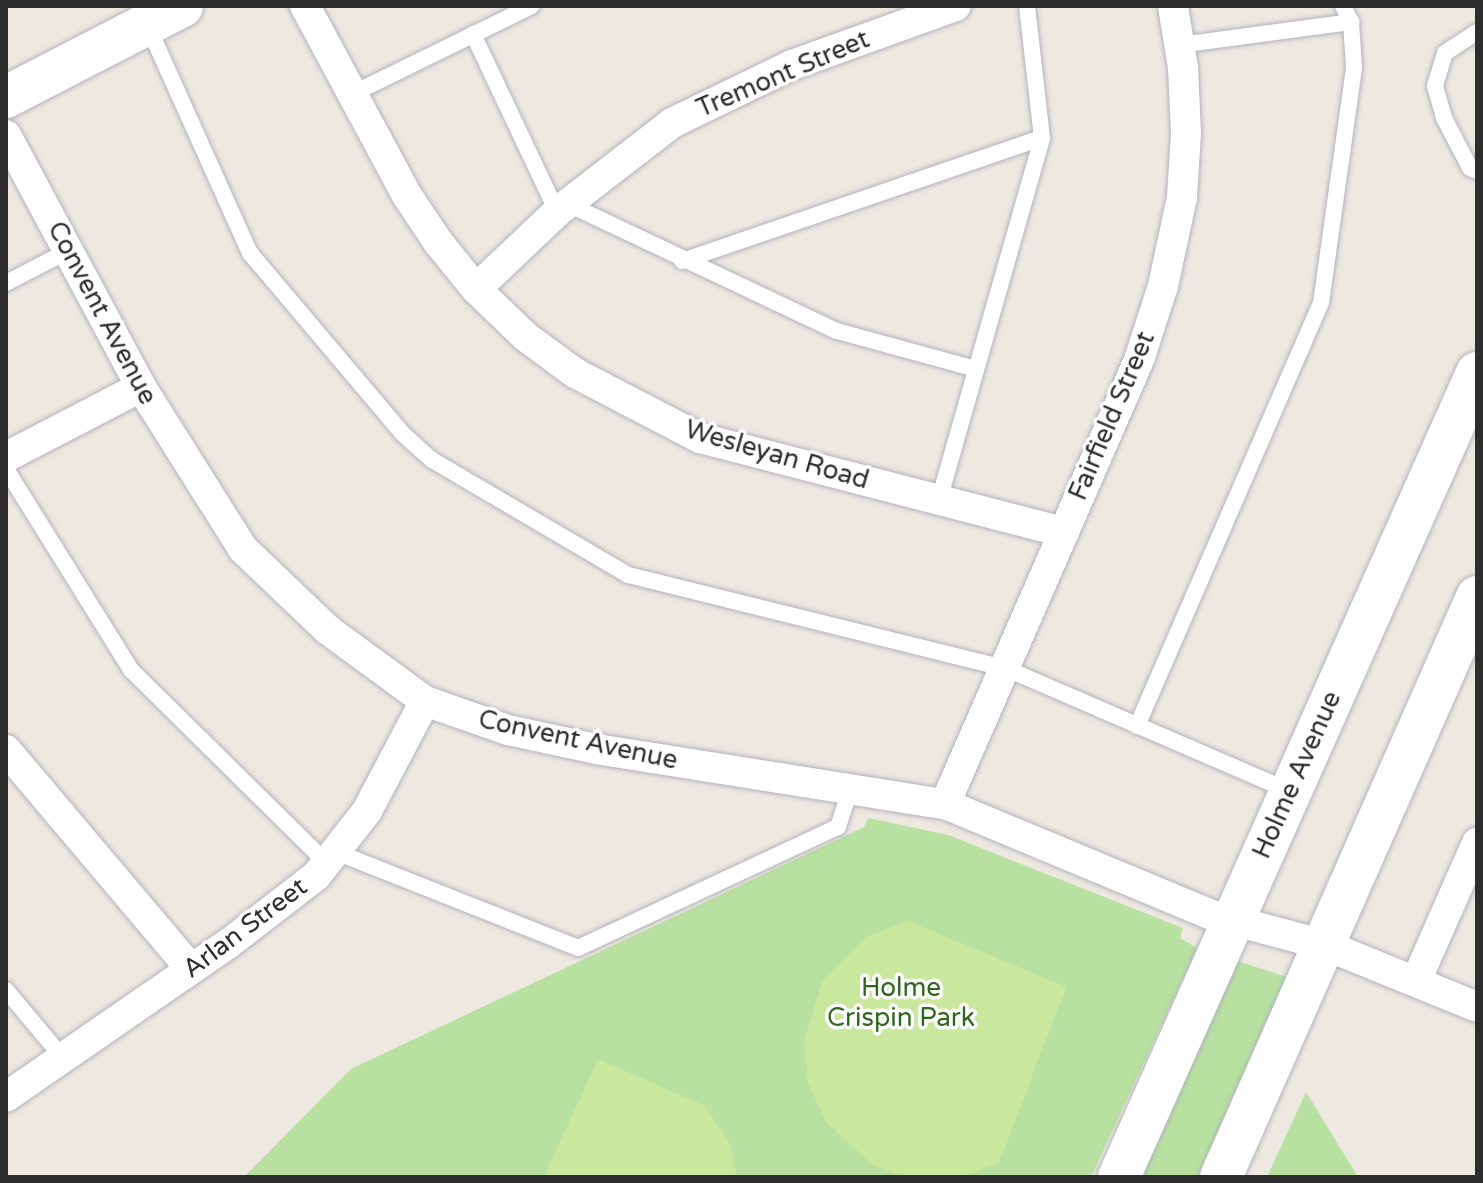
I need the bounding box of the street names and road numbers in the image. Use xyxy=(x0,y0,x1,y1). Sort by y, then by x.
street label: Tremont Street xyxy=(692,24,874,124)
street label: Convent Avenue xyxy=(41,216,163,410)
street label: Fairfield Street xyxy=(1062,327,1162,505)
street label: Wesleyan Road xyxy=(682,414,872,496)
street label: Holme Avenue xyxy=(1246,686,1348,864)
street label: Convent Avenue xyxy=(476,704,680,776)
street label: Arlan Street xyxy=(177,871,313,985)

